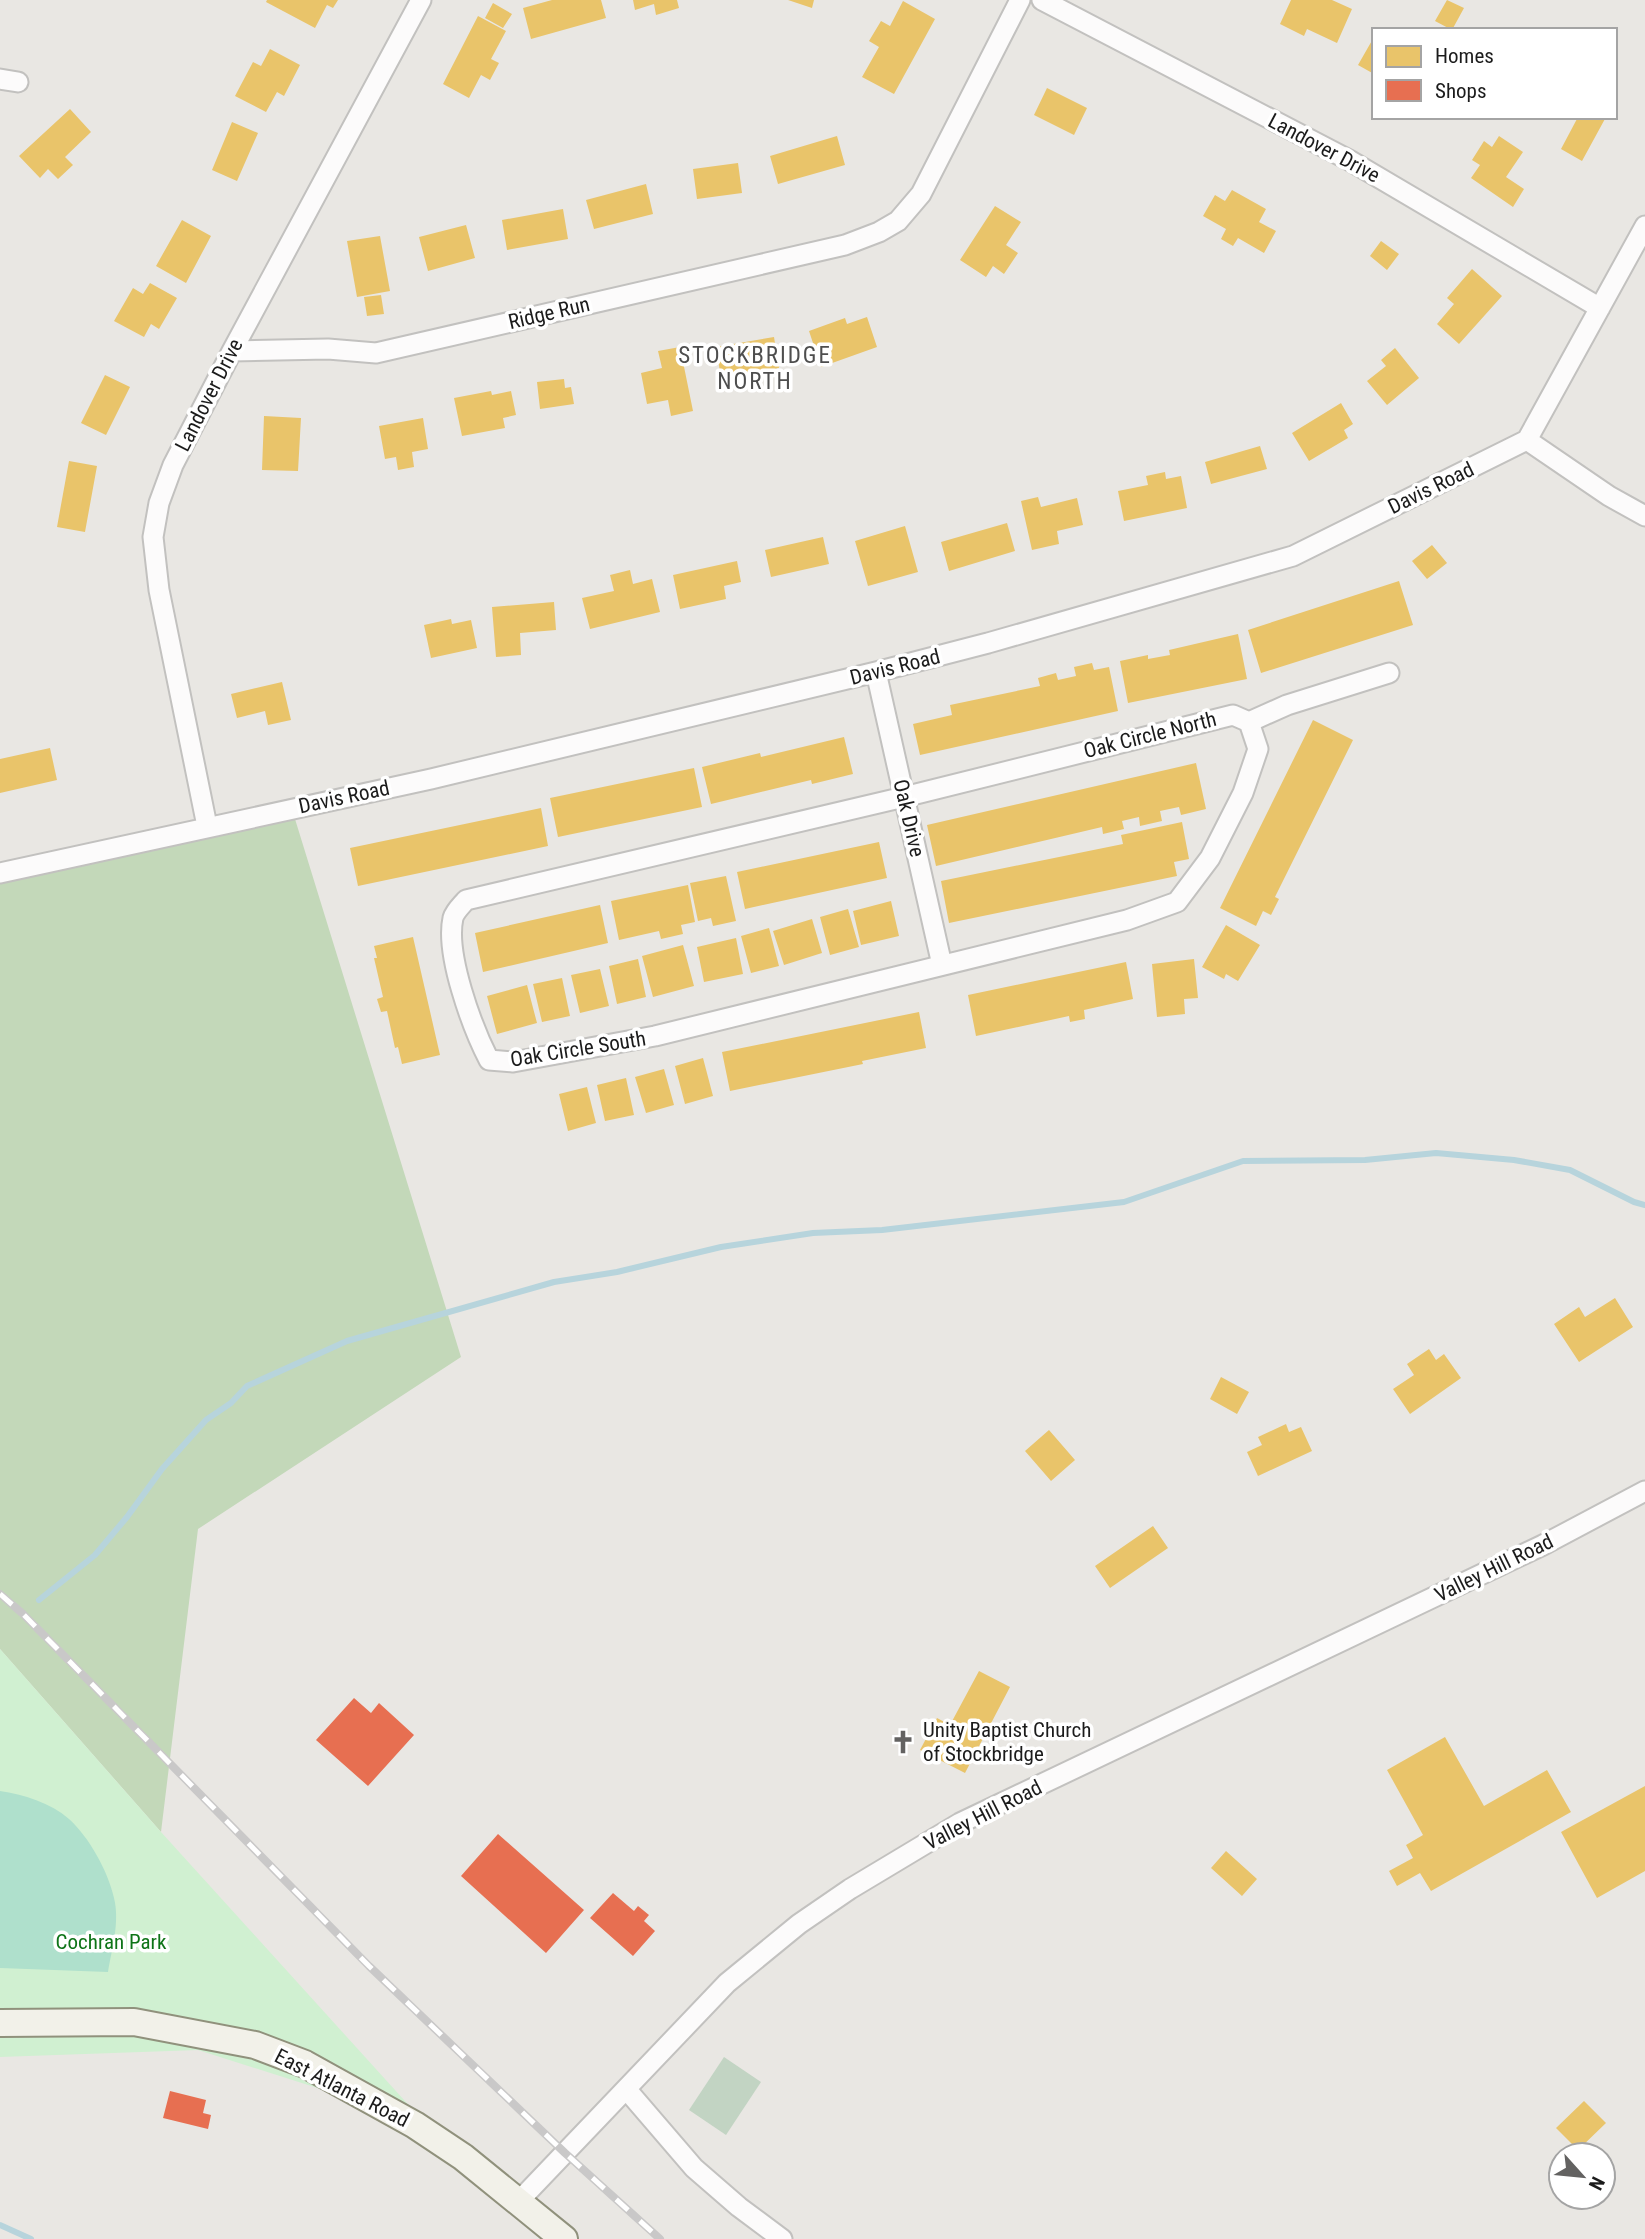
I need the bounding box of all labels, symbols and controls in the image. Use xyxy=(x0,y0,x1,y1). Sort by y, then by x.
legend xyxy=(1372,28,1617,119)
text: Homes xyxy=(1435,44,1494,68)
text: Shops xyxy=(1435,79,1487,103)
street label: Landover Drive xyxy=(1264,109,1384,187)
street label: Ridge Run xyxy=(506,292,592,334)
street label: Landover Drive xyxy=(170,335,248,455)
district label: STOCKBRIDGE NORTH xyxy=(678,342,832,395)
street label: Davis Road xyxy=(1384,457,1478,519)
street label: Davis Road xyxy=(847,644,943,690)
street label: Oak Circle North xyxy=(1081,707,1219,763)
street label: Davis Road xyxy=(296,776,392,818)
street label: Oak Drive xyxy=(888,777,930,859)
street label: Oak Circle South xyxy=(508,1026,648,1072)
street label: Valley Hill Road xyxy=(1431,1529,1557,1607)
place label: Unity Baptist Church of Stockbridge xyxy=(923,1718,1091,1766)
church icon: Unity Baptist Church of Stockbridge xyxy=(889,1728,917,1756)
street label: Valley Hill Road xyxy=(920,1775,1046,1855)
park label: Cochran Park xyxy=(56,1930,167,1954)
street label: East Atlanta Road xyxy=(271,2044,413,2132)
north arrow xyxy=(1547,2141,1617,2211)
text: N xyxy=(1584,2173,1610,2194)

